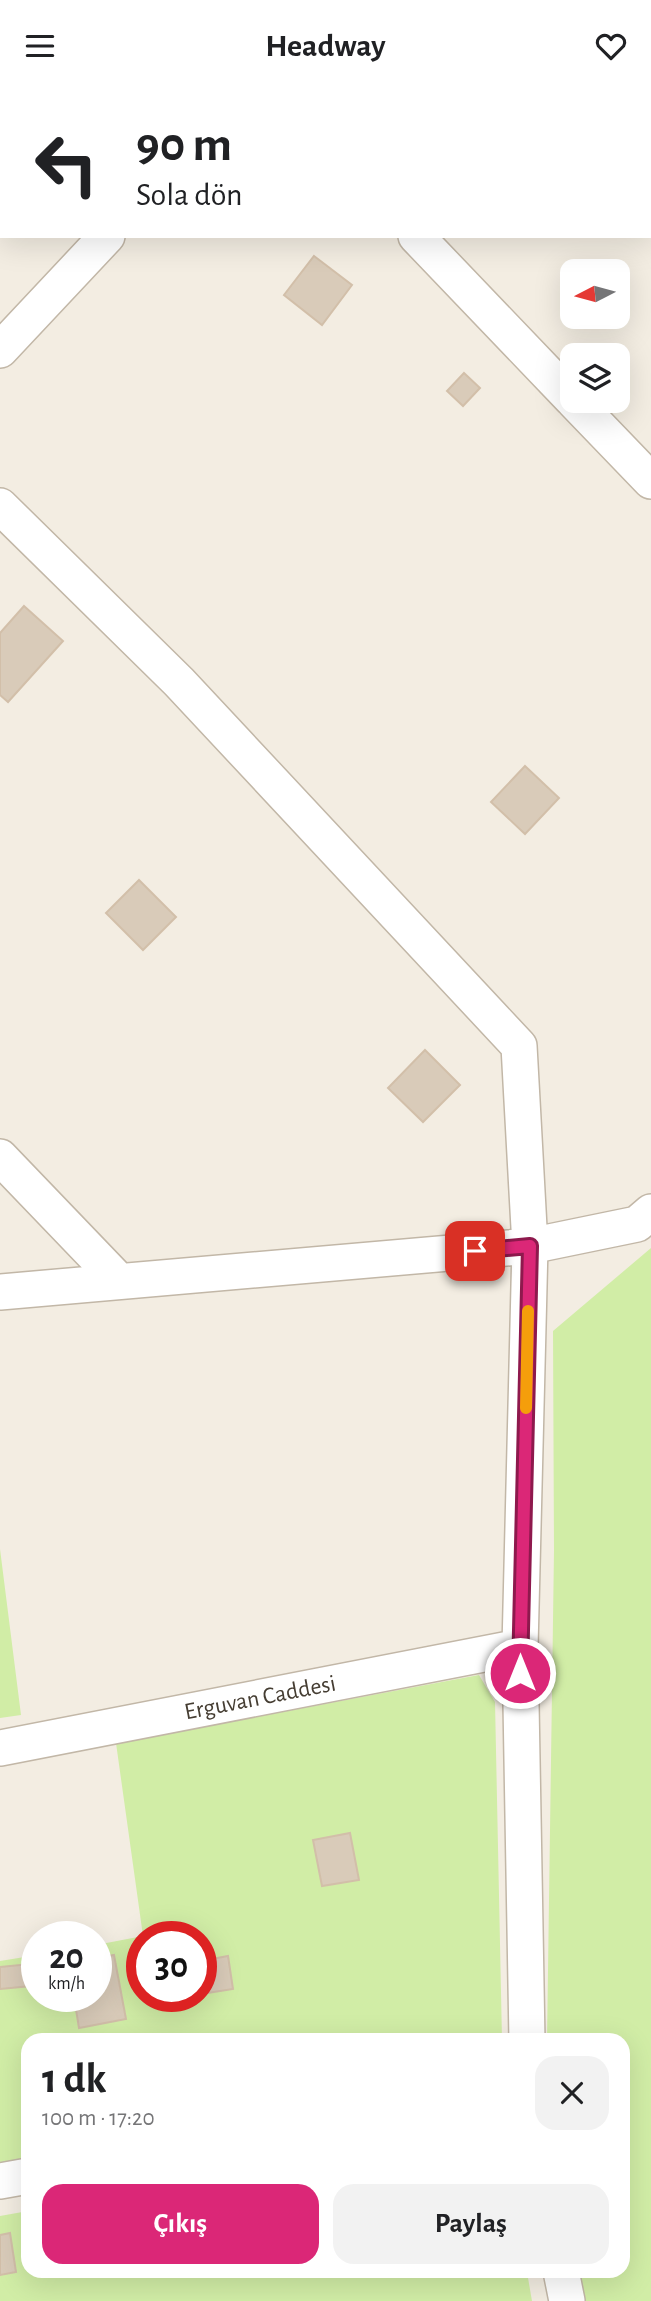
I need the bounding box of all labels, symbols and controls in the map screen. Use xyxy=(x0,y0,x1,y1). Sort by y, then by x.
icon: menu xyxy=(21,27,59,65)
icon: heart xyxy=(592,27,630,65)
text: Headway xyxy=(265,30,386,62)
icon: left xyxy=(21,119,112,210)
text: 90 m xyxy=(136,121,232,170)
text: Sola dön xyxy=(136,179,243,211)
north arrow xyxy=(560,259,630,329)
map controls xyxy=(560,259,630,413)
button: layers xyxy=(560,343,630,413)
pin xyxy=(445,1221,505,1281)
icon: arrive xyxy=(456,1232,494,1270)
position arrow xyxy=(483,1636,557,1710)
street label: Erguvan Caddesi xyxy=(182,1672,338,1724)
speed limit sign: 30 xyxy=(126,1921,217,2012)
text: 20 xyxy=(49,1940,84,1975)
text: km/h xyxy=(48,1975,85,1993)
button: close xyxy=(535,2056,609,2130)
text: 1 dk xyxy=(42,2058,106,2100)
text: 100 m · 17:20 xyxy=(42,2107,155,2130)
button: Çıkış xyxy=(42,2184,319,2264)
button: Paylaş xyxy=(333,2184,609,2264)

